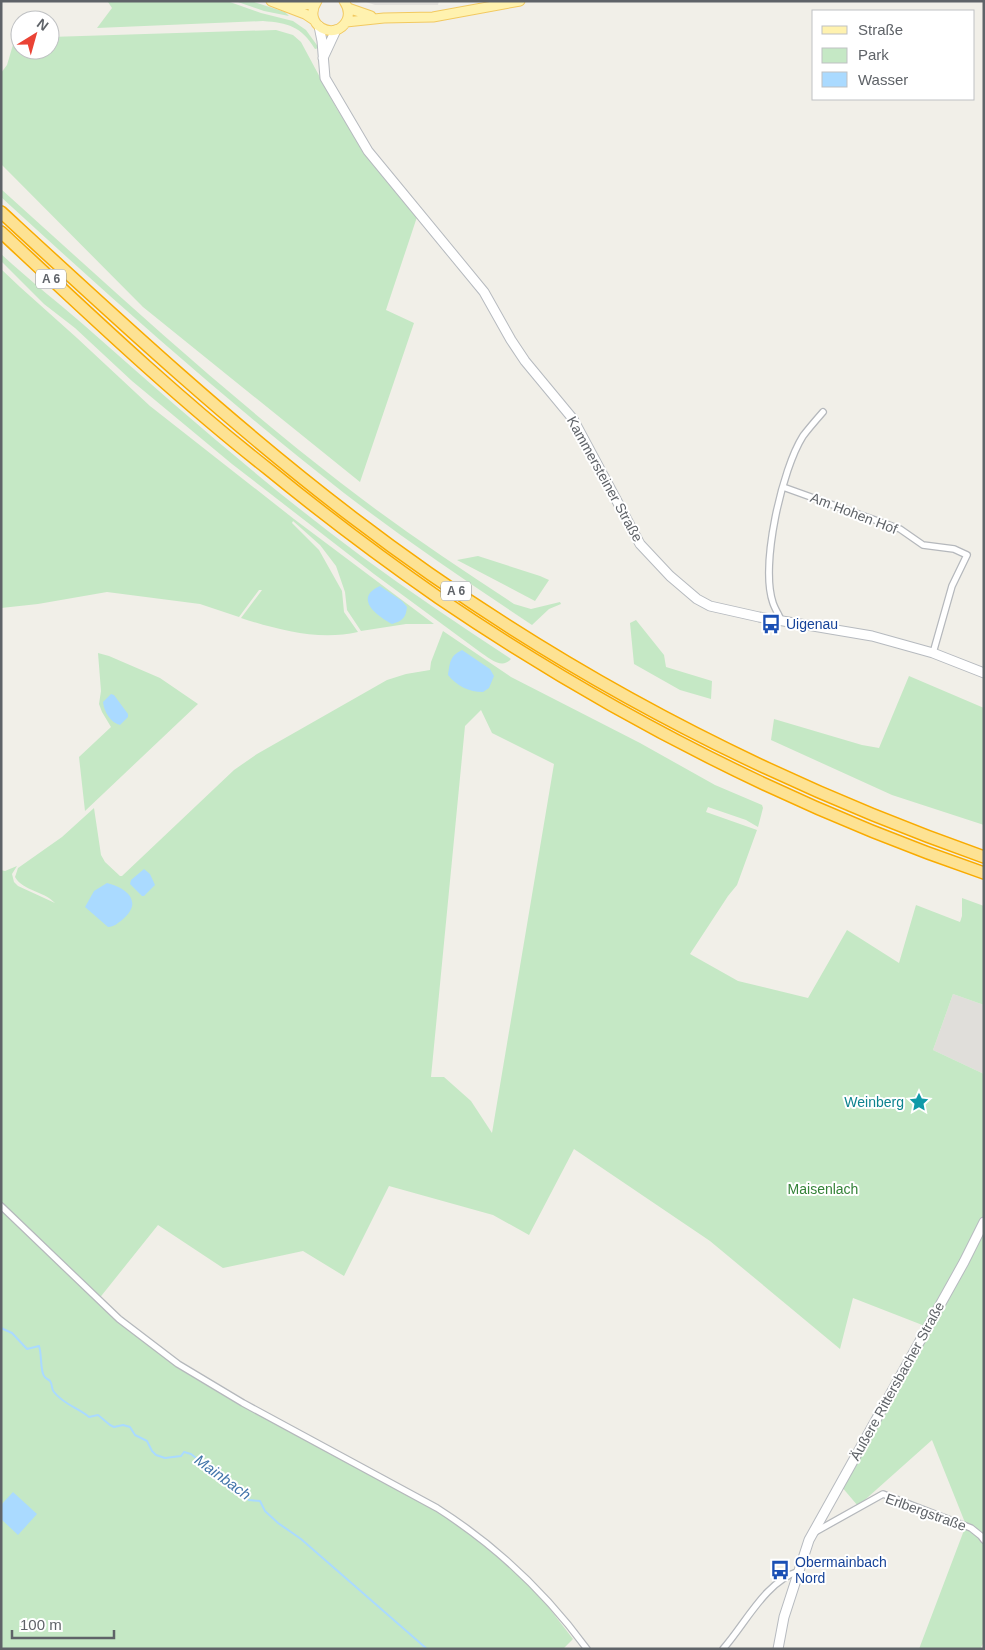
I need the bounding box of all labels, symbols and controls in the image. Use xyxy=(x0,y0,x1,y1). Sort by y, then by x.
north arrow xyxy=(10,10,60,60)
legend xyxy=(812,10,975,100)
text: N xyxy=(34,15,52,34)
text: Straße xyxy=(858,21,903,38)
text: Park xyxy=(858,46,889,63)
text: Wasser xyxy=(858,71,908,88)
road number: A 6 xyxy=(36,270,66,288)
street label: Kammersteiner Straße xyxy=(564,414,646,545)
street label: Am Hohen Hof xyxy=(808,489,900,537)
road number: A 6 xyxy=(441,582,471,600)
bus stop icon: Uigenau xyxy=(760,613,782,635)
place label: Uigenau xyxy=(786,616,838,632)
place icon: Weinberg xyxy=(908,1091,930,1113)
place label: Weinberg xyxy=(844,1094,904,1110)
park label: Maisenlach xyxy=(788,1181,858,1197)
street label: Äußere Rittersbacher Straße xyxy=(847,1299,947,1463)
water label: Mainbach xyxy=(192,1451,254,1503)
street label: Erlbergstraße xyxy=(883,1490,969,1534)
place label: Obermainbach Nord xyxy=(795,1554,887,1586)
bus stop icon: Obermainbach Nord xyxy=(769,1559,791,1581)
scale bar xyxy=(12,1608,115,1640)
text: 100 m xyxy=(20,1616,62,1633)

